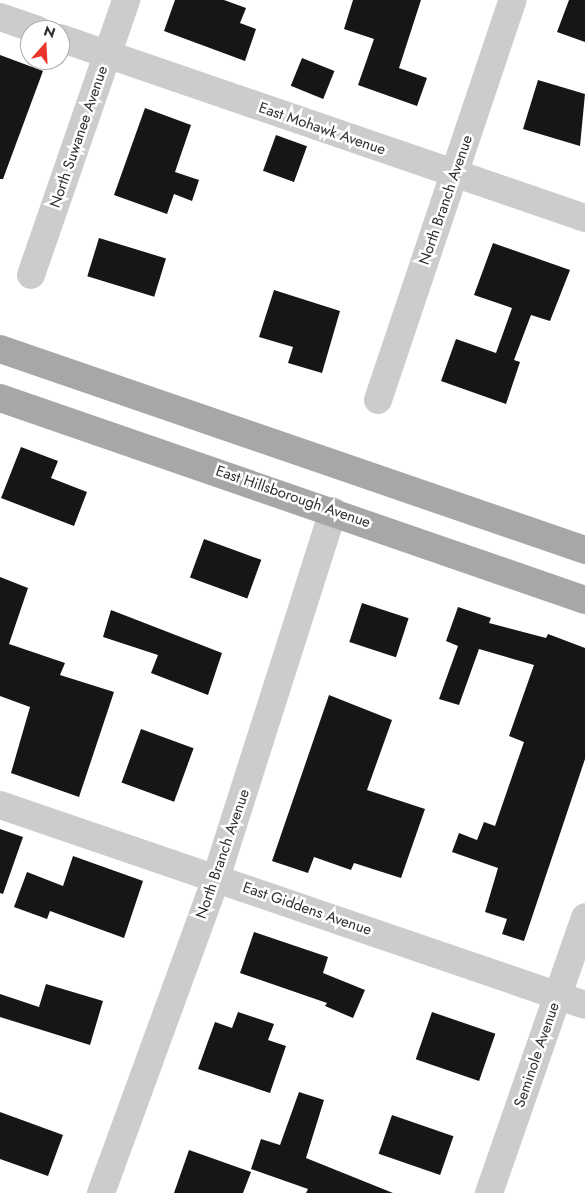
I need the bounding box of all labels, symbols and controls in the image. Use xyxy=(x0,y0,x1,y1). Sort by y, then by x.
north arrow xyxy=(20,20,70,70)
text: N xyxy=(41,20,58,43)
street label: North Suwanee Avenue xyxy=(46,64,112,210)
street label: East Mohawk Avenue xyxy=(256,99,388,159)
street label: North Branch Avenue xyxy=(415,133,477,267)
street label: East Hillsborough Avenue xyxy=(213,462,373,532)
street label: North Branch Avenue xyxy=(192,787,254,921)
street label: East Giddens Avenue xyxy=(240,878,374,940)
street label: Seminole Avenue xyxy=(511,1000,563,1110)

